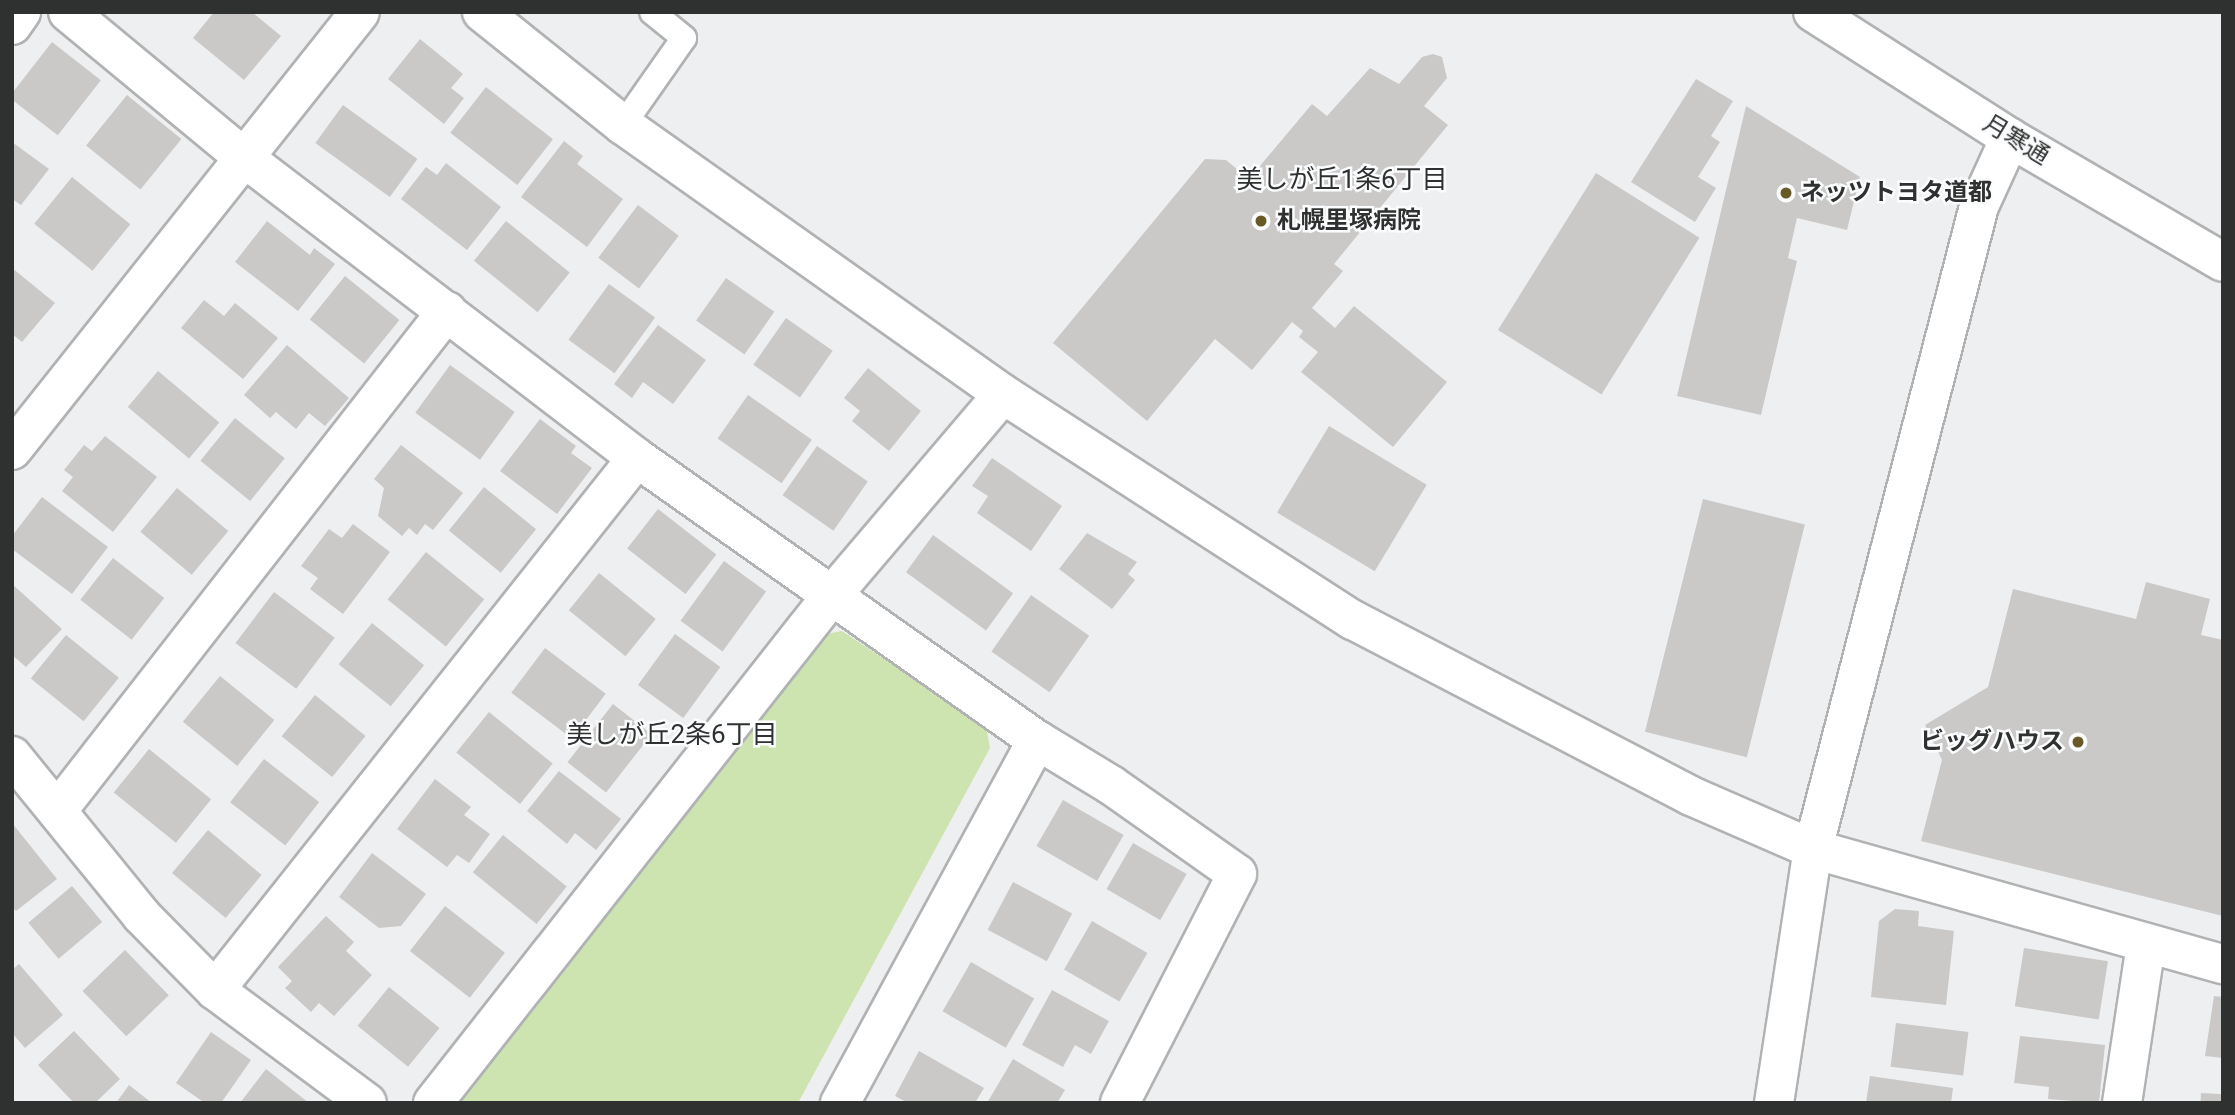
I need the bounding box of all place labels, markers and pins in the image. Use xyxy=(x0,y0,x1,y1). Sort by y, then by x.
place label: ネッツトヨタ道都 xyxy=(1800,179,1992,207)
marker: ネッツトヨタ道都 xyxy=(1778,185,1794,201)
place label: 札幌里塚病院 xyxy=(1277,207,1421,235)
marker: 札幌里塚病院 xyxy=(1251,211,1271,231)
place label: ビッグハウス xyxy=(1920,728,2064,756)
marker: ビッグハウス xyxy=(2070,734,2086,750)

